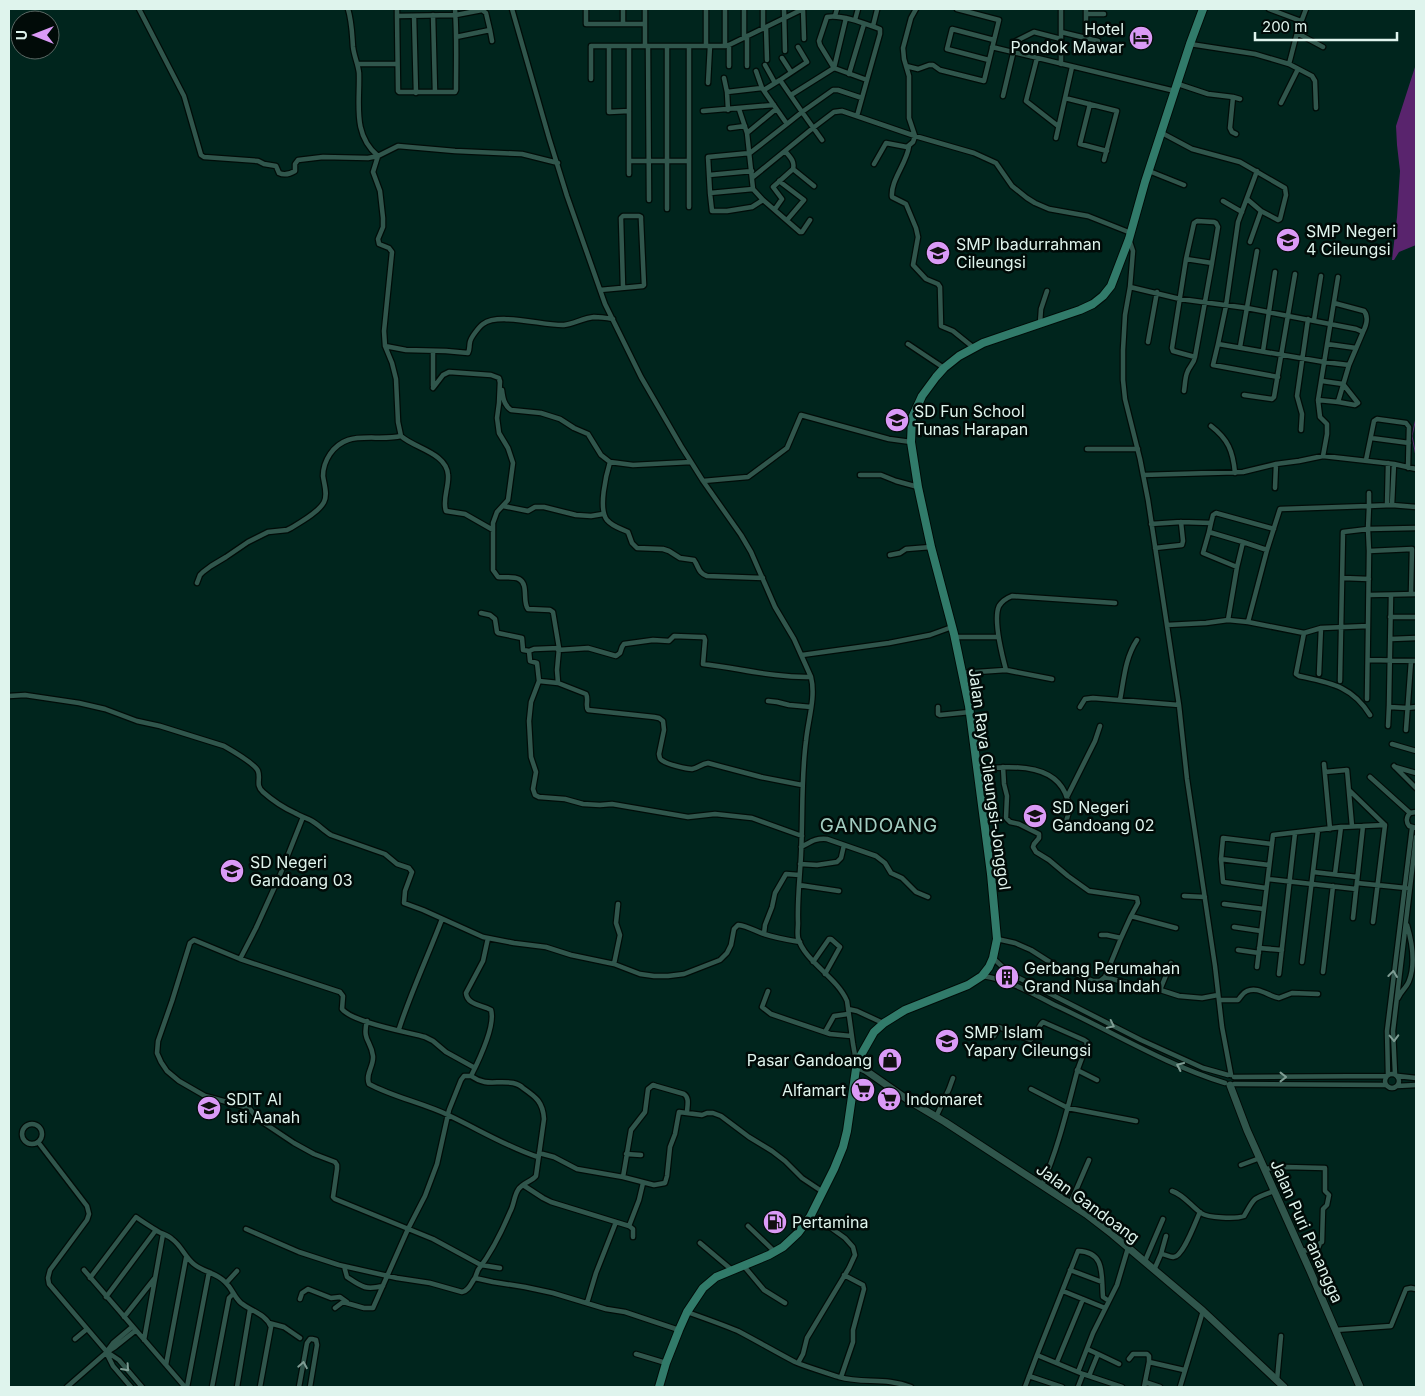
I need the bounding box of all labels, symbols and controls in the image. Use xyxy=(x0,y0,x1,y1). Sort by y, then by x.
north arrow xyxy=(10,10,60,60)
scale bar xyxy=(1255,10,1398,42)
text: 200 m xyxy=(1262,17,1307,36)
place label: Hotel Pondok Mawar xyxy=(1011,19,1124,57)
hotel icon: Hotel Pondok Mawar xyxy=(1128,25,1154,51)
text: U xyxy=(13,30,30,40)
place label: SMP Negeri 4 Cileungsi xyxy=(1306,221,1396,259)
school or university icon: SMP Negeri 4 Cileungsi xyxy=(1275,227,1301,253)
place label: SMP Ibadurrahman Cileungsi xyxy=(956,234,1101,272)
school or university icon: SMP Ibadurrahman Cileungsi xyxy=(925,240,951,266)
place label: SD Fun School Tunas Harapan xyxy=(914,401,1028,439)
school or university icon: SD Fun School Tunas Harapan xyxy=(884,407,910,433)
street label: Jalan Raya Cileungsi-Jonggol xyxy=(965,667,1015,891)
place label: SD Negeri Gandoang 02 xyxy=(1052,797,1155,835)
school or university icon: SD Negeri Gandoang 02 xyxy=(1022,803,1048,829)
district label: GANDOANG xyxy=(820,814,938,837)
place label: SD Negeri Gandoang 03 xyxy=(250,852,353,890)
school or university icon: SD Negeri Gandoang 03 xyxy=(219,858,245,884)
place label: Gerbang Perumahan Grand Nusa Indah xyxy=(1024,958,1180,996)
building icon: Gerbang Perumahan Grand Nusa Indah xyxy=(994,964,1020,990)
one-way arrow xyxy=(1387,970,1398,978)
one-way arrow xyxy=(1106,1019,1115,1029)
place label: SMP Islam Yapary Cileungsi xyxy=(964,1022,1091,1060)
school or university icon: SMP Islam Yapary Cileungsi xyxy=(934,1028,960,1054)
one-way arrow xyxy=(1388,1034,1399,1042)
shop icon: Pasar Gandoang xyxy=(877,1047,903,1073)
place label: Pasar Gandoang xyxy=(747,1050,872,1070)
one-way arrow xyxy=(1176,1061,1185,1072)
one-way arrow xyxy=(1280,1072,1287,1082)
supermarket icon: Alfamart xyxy=(850,1077,876,1103)
place label: Alfamart xyxy=(782,1080,846,1100)
supermarket icon: Indomaret xyxy=(876,1086,902,1112)
place label: SDIT Al Isti Aanah xyxy=(226,1089,300,1127)
place label: Indomaret xyxy=(906,1089,982,1109)
school or university icon: SDIT Al Isti Aanah xyxy=(196,1095,222,1121)
street label: Jalan Puri Panangga xyxy=(1266,1156,1348,1306)
street label: Jalan Gandoang xyxy=(1032,1159,1144,1247)
fuel station icon: Pertamina xyxy=(762,1209,788,1235)
place label: Pertamina xyxy=(792,1212,868,1232)
one-way arrow xyxy=(298,1361,308,1370)
one-way arrow xyxy=(120,1363,129,1372)

